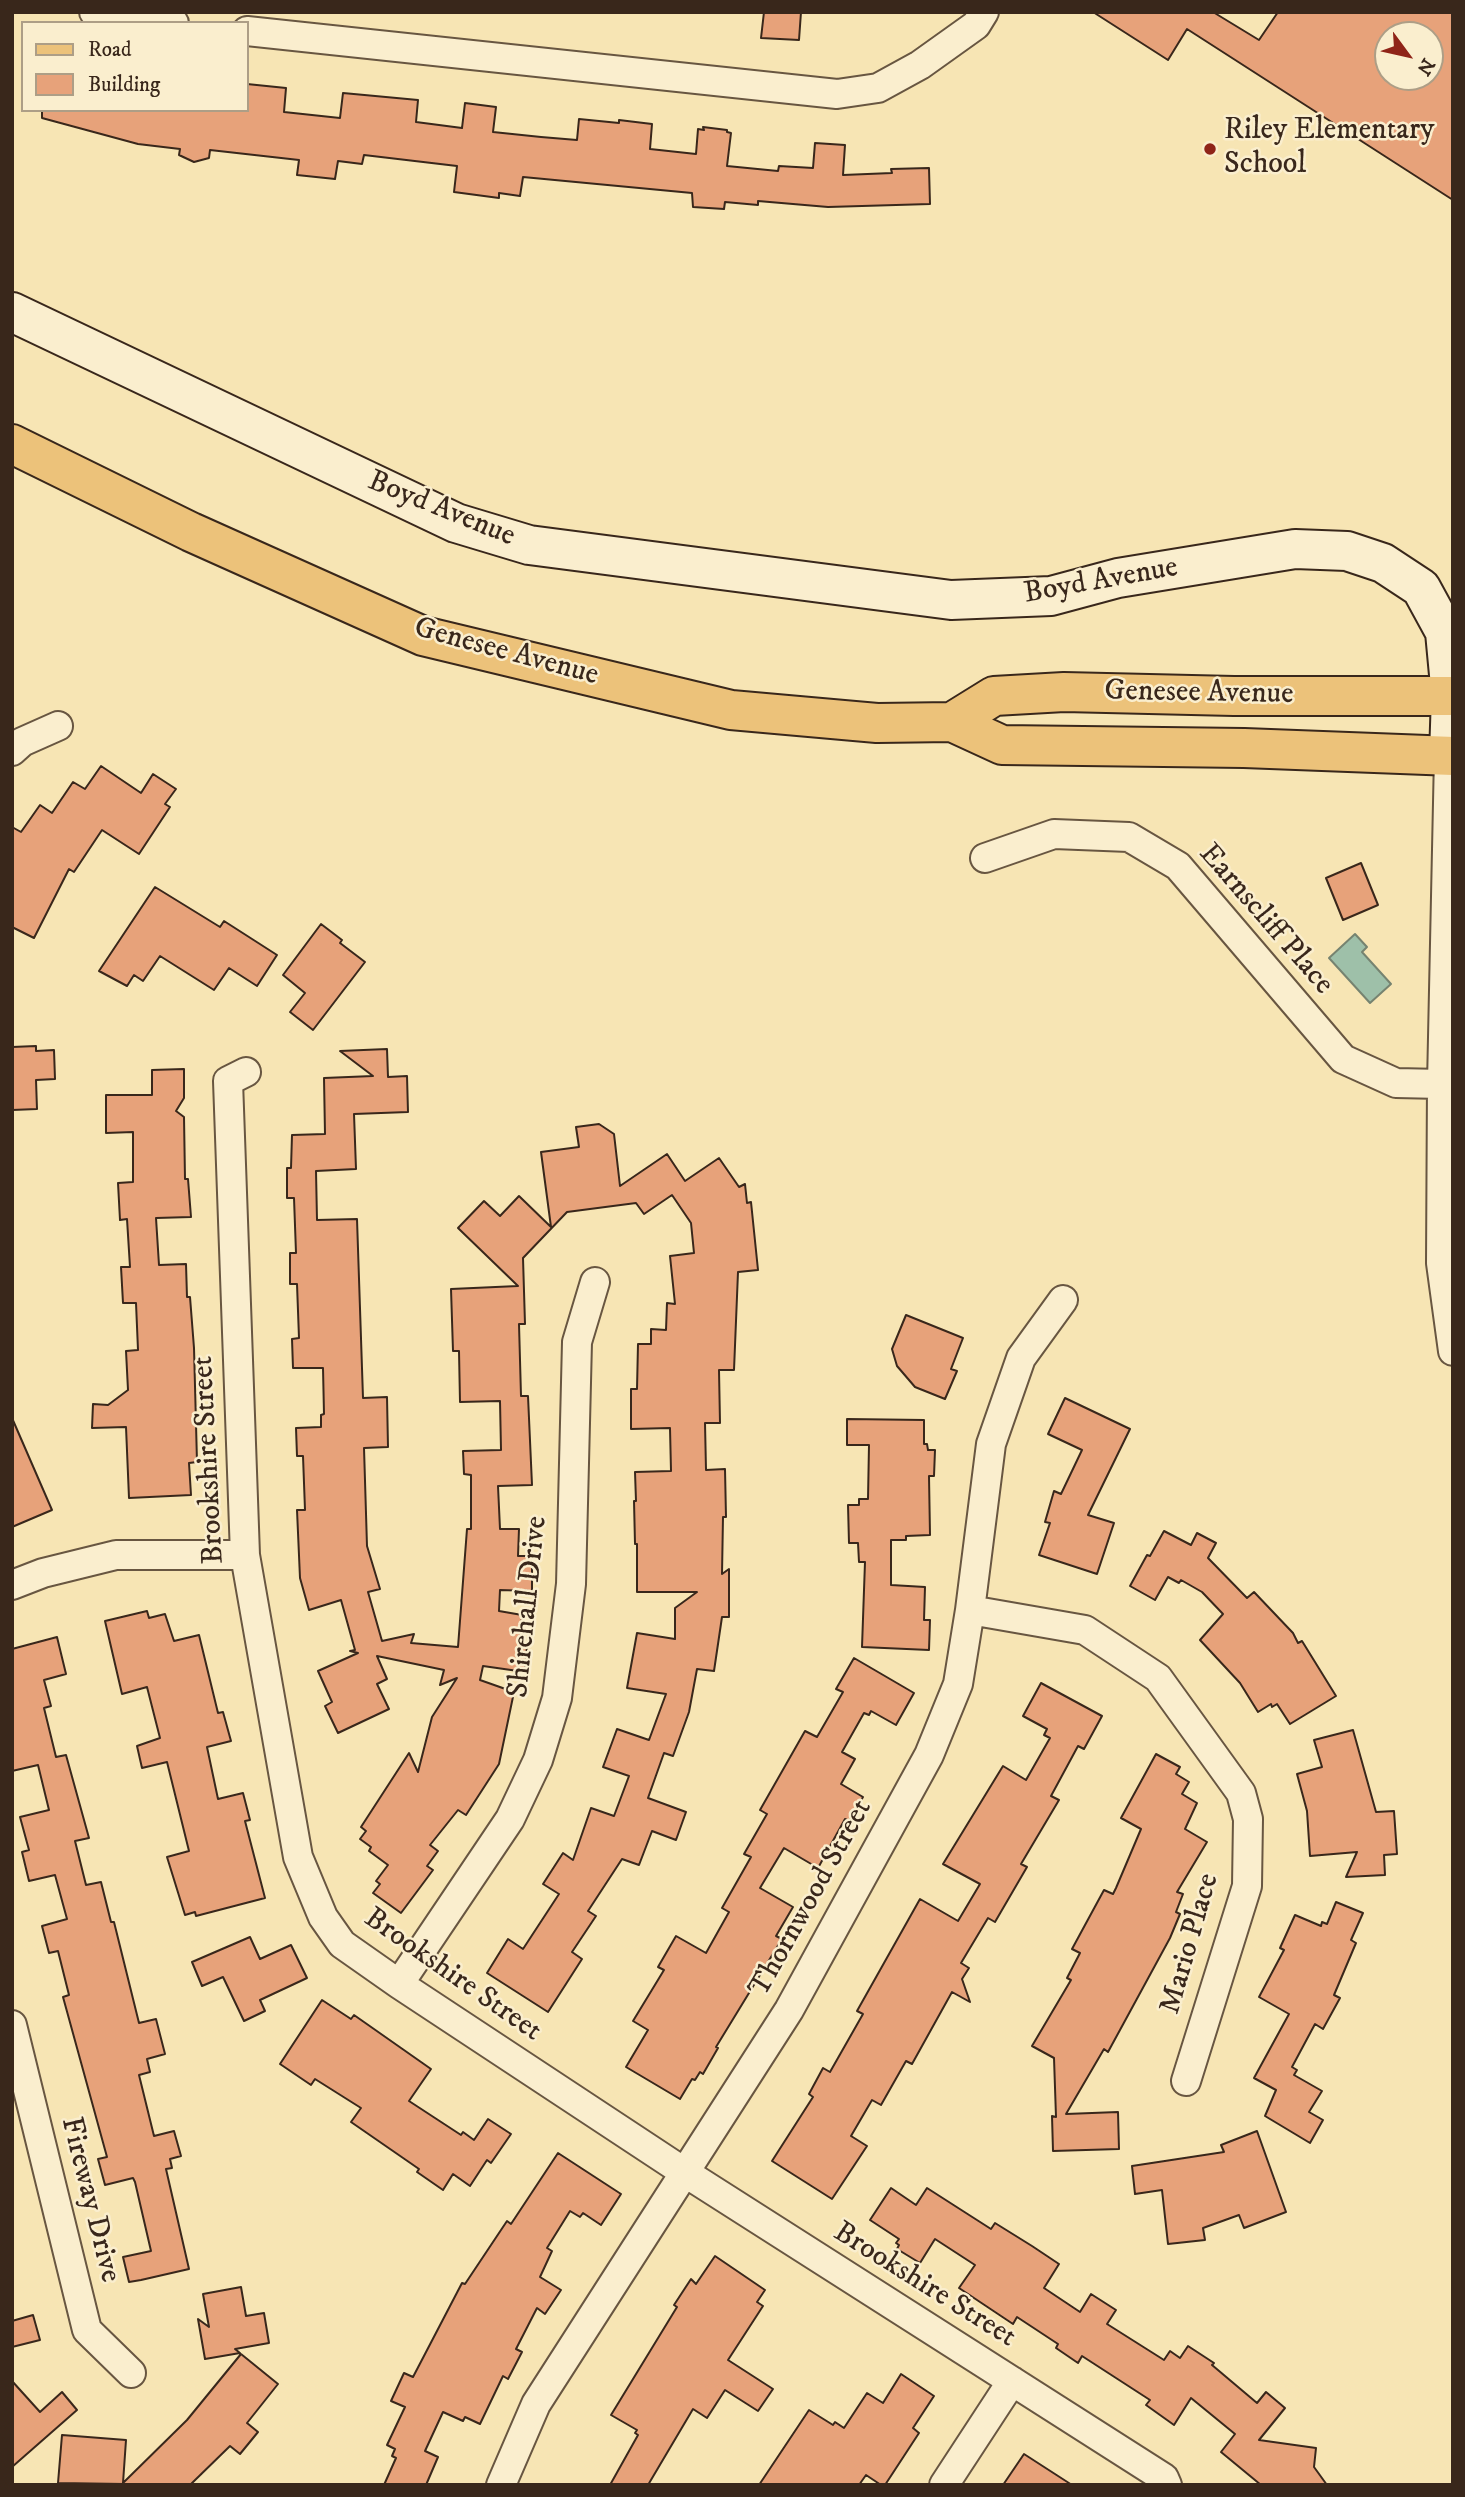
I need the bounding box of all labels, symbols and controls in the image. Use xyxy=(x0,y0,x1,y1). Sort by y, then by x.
legend xyxy=(21,21,248,112)
north arrow xyxy=(1374,21,1444,91)
text: Road xyxy=(88,37,132,63)
text: N xyxy=(1411,54,1439,79)
text: Building xyxy=(88,72,160,98)
place label: Riley Elementary School xyxy=(1224,114,1434,184)
marker: Riley Elementary School xyxy=(1202,141,1218,157)
street label: Boyd Avenue xyxy=(362,464,520,556)
street label: Boyd Avenue xyxy=(1021,551,1181,613)
street label: Genesee Avenue xyxy=(410,611,602,695)
street label: Genesee Avenue xyxy=(1104,674,1294,714)
street label: Earnscliff Place xyxy=(1190,837,1340,1003)
street label: Brookshire Street xyxy=(187,1355,233,1565)
street label: Shirehall Drive xyxy=(502,1514,556,1700)
street label: Thornwood Street xyxy=(743,1794,881,2004)
street label: Mario Place xyxy=(1154,1870,1228,2018)
street label: Brookshire Street xyxy=(356,1901,548,2051)
street label: Fireway Drive xyxy=(51,2114,127,2286)
street label: Brookshire Street xyxy=(826,2216,1022,2356)

